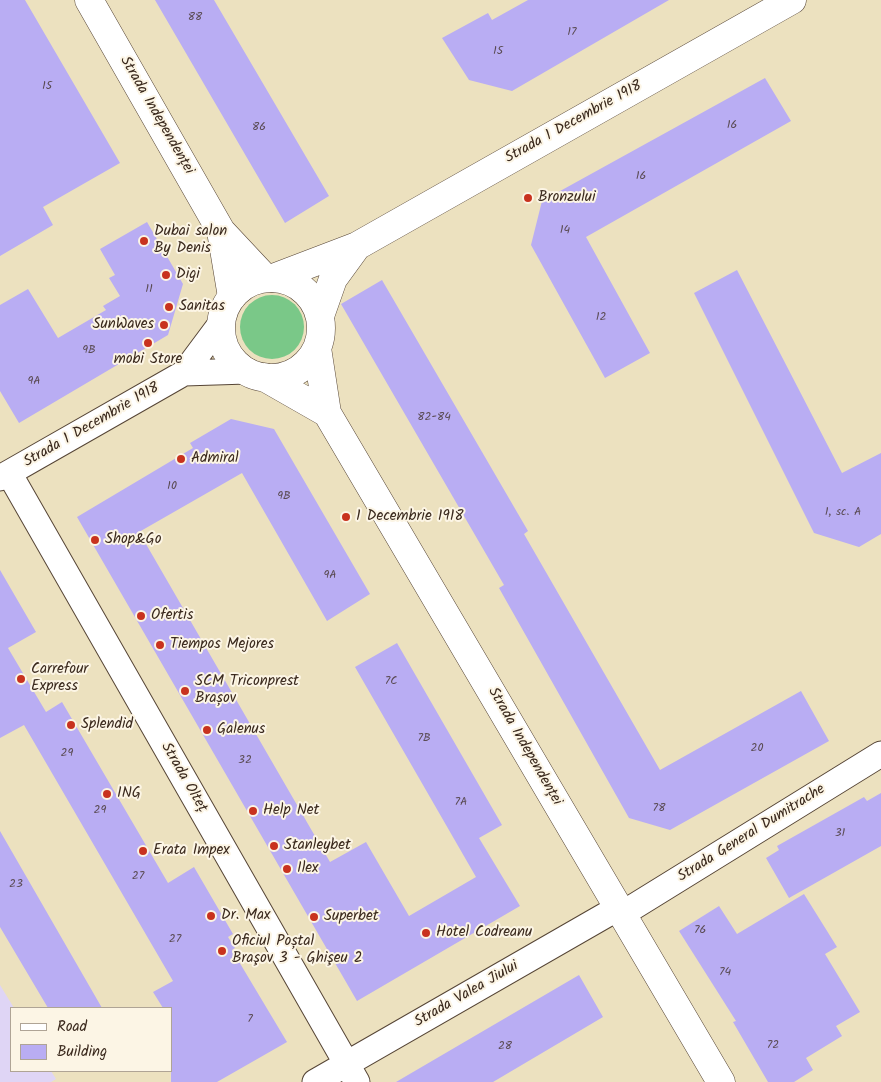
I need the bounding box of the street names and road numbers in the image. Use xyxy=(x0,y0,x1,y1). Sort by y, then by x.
street label: Strada Independenței xyxy=(115,54,197,178)
street label: Strada 1 Decembrie 1918 xyxy=(502,78,646,168)
street label: Strada 1 Decembrie 1918 xyxy=(21,380,163,472)
street label: Strada Independenței xyxy=(483,685,565,809)
street label: Strada Olteț xyxy=(156,740,210,816)
street label: Strada General Dumitrache xyxy=(675,781,829,887)
street label: Strada Valea Jiului xyxy=(412,958,522,1032)

